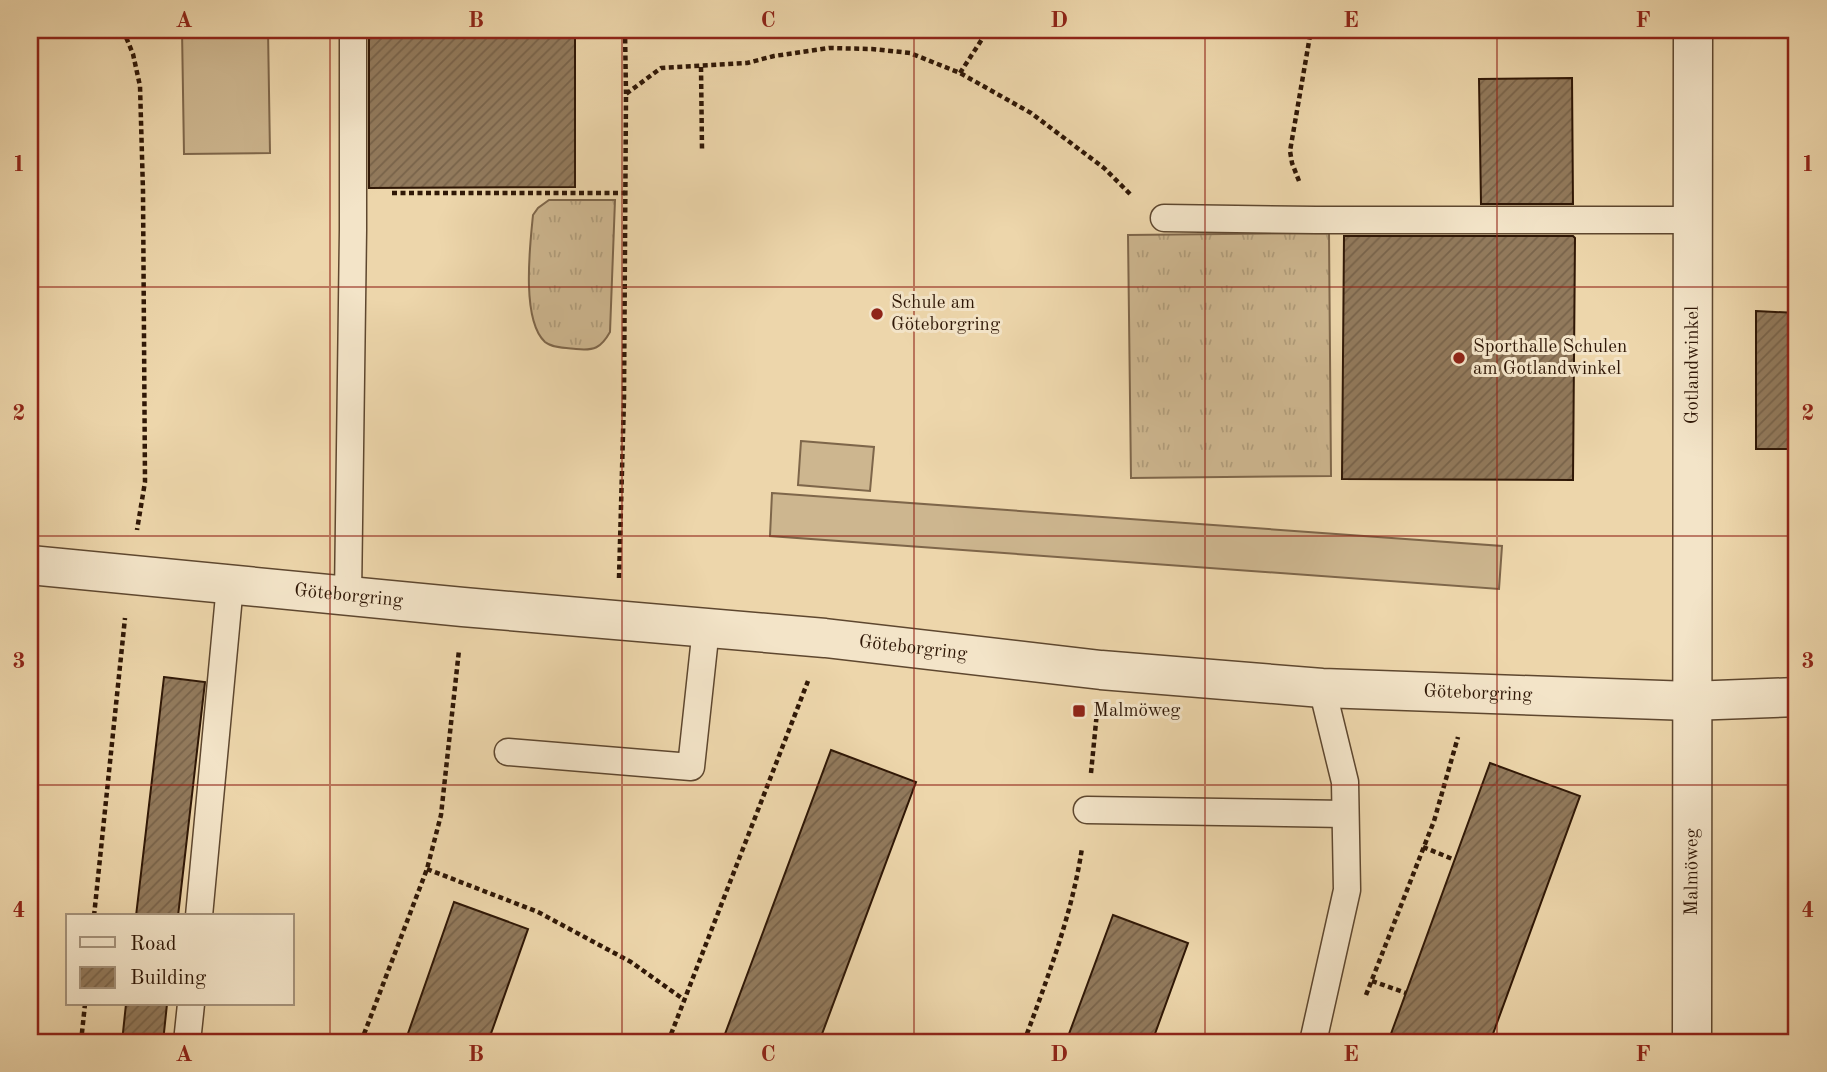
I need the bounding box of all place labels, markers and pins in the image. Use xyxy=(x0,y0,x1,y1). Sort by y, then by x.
place label: Schule am Göteborgring xyxy=(891,294,1001,335)
marker: Schule am Göteborgring xyxy=(869,306,885,322)
place label: Sporthalle Schulen am Gotlandwinkel xyxy=(1473,338,1627,379)
marker: Sporthalle Schulen am Gotlandwinkel xyxy=(1451,350,1467,366)
place label: Malmöweg xyxy=(1093,702,1181,721)
marker: Malmöweg xyxy=(1071,703,1087,719)

